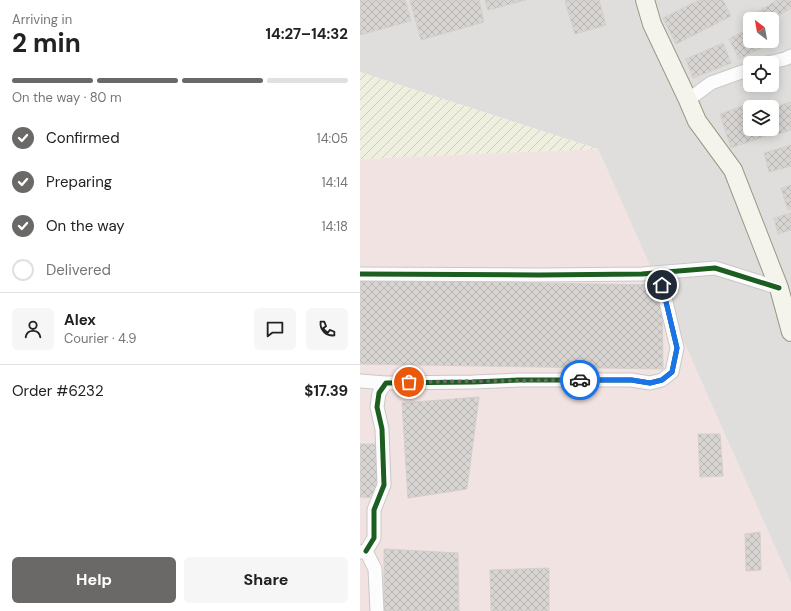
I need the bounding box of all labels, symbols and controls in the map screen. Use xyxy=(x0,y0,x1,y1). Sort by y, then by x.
text: Arriving in xyxy=(12,11,72,28)
north arrow xyxy=(743,12,779,48)
map controls xyxy=(743,12,779,136)
text: 14:27–14:32 xyxy=(265,24,348,44)
text: 2 min xyxy=(12,26,81,60)
button: locate xyxy=(743,56,779,92)
text: On the way · 80 m xyxy=(12,89,122,106)
button: layers xyxy=(743,100,779,136)
icon: check xyxy=(12,127,34,149)
text: Confirmed xyxy=(46,128,120,148)
text: 14:05 xyxy=(317,130,348,147)
icon: check xyxy=(12,171,34,193)
text: Preparing xyxy=(46,172,112,192)
text: 14:14 xyxy=(321,174,348,191)
icon: check xyxy=(12,215,34,237)
text: On the way xyxy=(46,216,125,236)
text: 14:18 xyxy=(321,218,348,235)
text: Delivered xyxy=(46,260,111,280)
pin xyxy=(645,268,679,302)
icon: home xyxy=(651,274,673,296)
button: person xyxy=(12,308,54,350)
button: chat xyxy=(254,308,296,350)
button: phone xyxy=(306,308,348,350)
text: Alex xyxy=(64,310,96,330)
text: Courier · 4.9 xyxy=(64,330,136,347)
courier xyxy=(560,360,600,400)
pin xyxy=(392,365,426,399)
icon: car xyxy=(569,369,591,391)
icon: bag xyxy=(398,371,420,393)
text: Order #6232 xyxy=(12,381,104,401)
text: $17.39 xyxy=(304,381,348,401)
button: Help xyxy=(12,557,176,603)
button: Share xyxy=(184,557,348,603)

